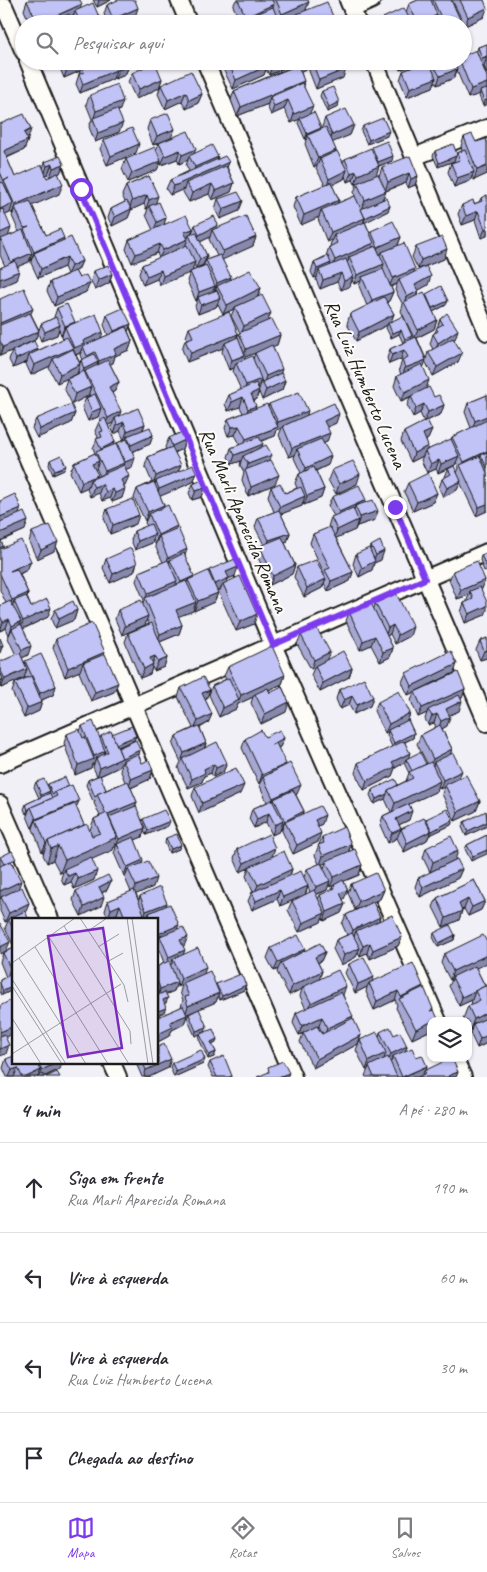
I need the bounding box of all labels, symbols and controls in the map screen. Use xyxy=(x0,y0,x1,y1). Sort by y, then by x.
search box xyxy=(15,15,472,70)
icon: search xyxy=(33,29,61,57)
text: Pesquisar aqui xyxy=(73,31,163,55)
route start xyxy=(70,178,93,201)
street label: Rua Luiz Humberto Lucena xyxy=(319,296,413,473)
street label: Rua Marli Aparecida Romana xyxy=(193,424,294,618)
route end xyxy=(384,496,407,519)
inset map xyxy=(12,918,159,1064)
map controls xyxy=(427,1017,472,1062)
button: layers xyxy=(427,1017,472,1062)
text: 4 min xyxy=(20,1097,60,1123)
text: A pé · 280 m xyxy=(399,1100,467,1120)
text: Siga em frente xyxy=(67,1166,163,1190)
icon: ahead xyxy=(20,1174,48,1202)
text: 190 m xyxy=(433,1178,467,1198)
text: Rua Marli Aparecida Romana xyxy=(67,1190,225,1210)
icon: left xyxy=(20,1264,48,1292)
text: Vire à esquerda xyxy=(67,1266,167,1290)
text: 60 m xyxy=(440,1268,467,1288)
text: Vire à esquerda xyxy=(67,1346,167,1370)
icon: left xyxy=(20,1354,48,1382)
text: 30 m xyxy=(440,1358,467,1378)
text: Rua Luiz Humberto Lucena xyxy=(67,1370,212,1390)
icon: arrive xyxy=(20,1444,48,1472)
text: Chegada ao destino xyxy=(67,1446,193,1470)
tab: Mapa xyxy=(67,1514,95,1561)
tab: Rotas xyxy=(229,1514,257,1561)
tab: Salvos xyxy=(391,1514,420,1561)

